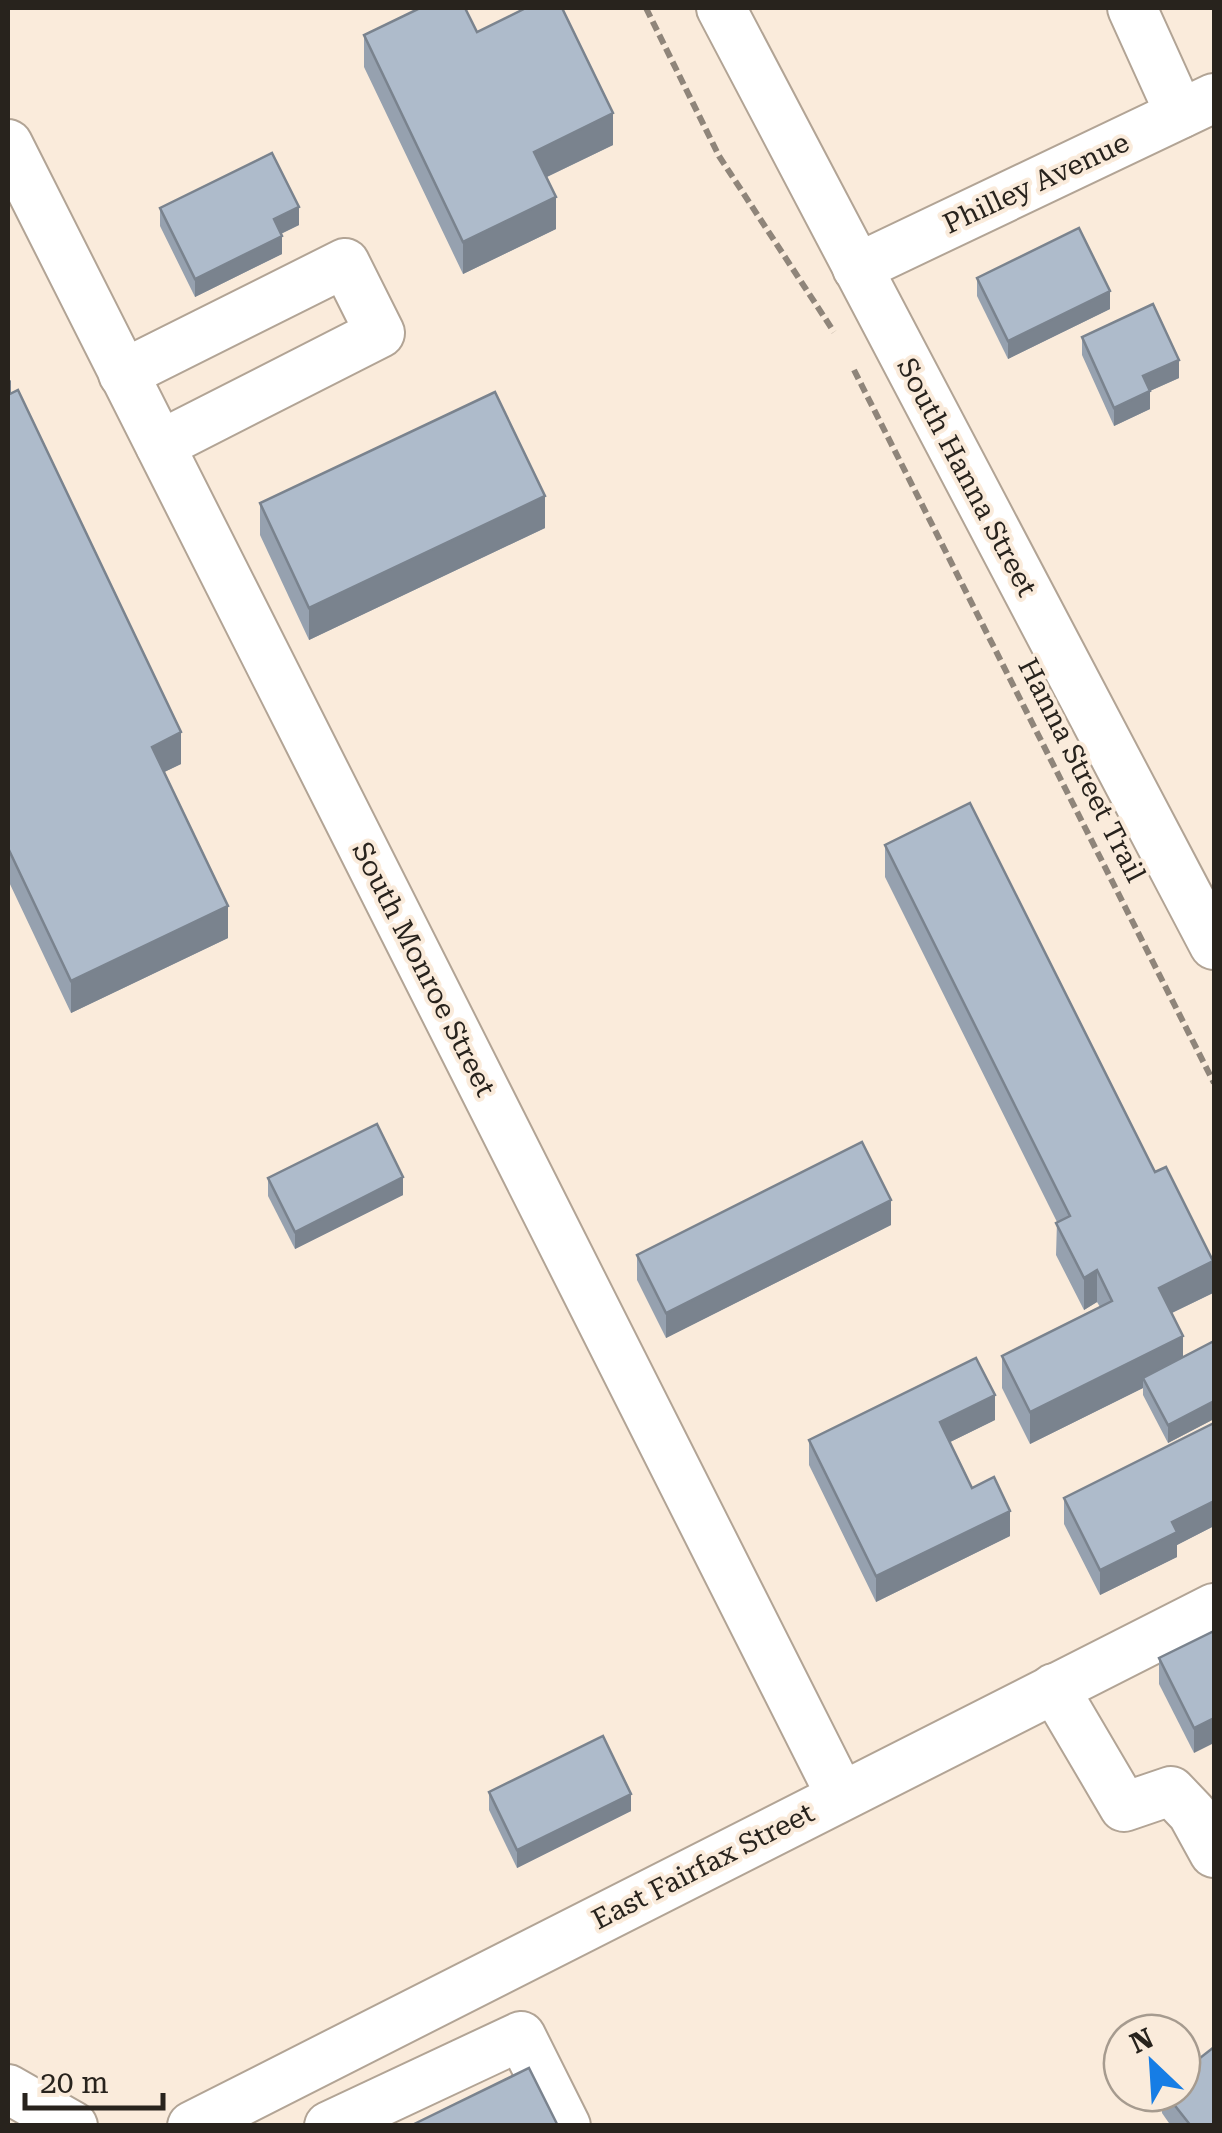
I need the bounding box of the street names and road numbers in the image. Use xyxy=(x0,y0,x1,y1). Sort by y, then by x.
street label: Philley Avenue xyxy=(938,126,1134,240)
street label: South Hanna Street xyxy=(890,352,1044,602)
street label: Hanna Street Trail xyxy=(1011,653,1153,888)
street label: South Monroe Street xyxy=(346,836,502,1102)
street label: East Fairfax Street xyxy=(586,1796,820,1936)

